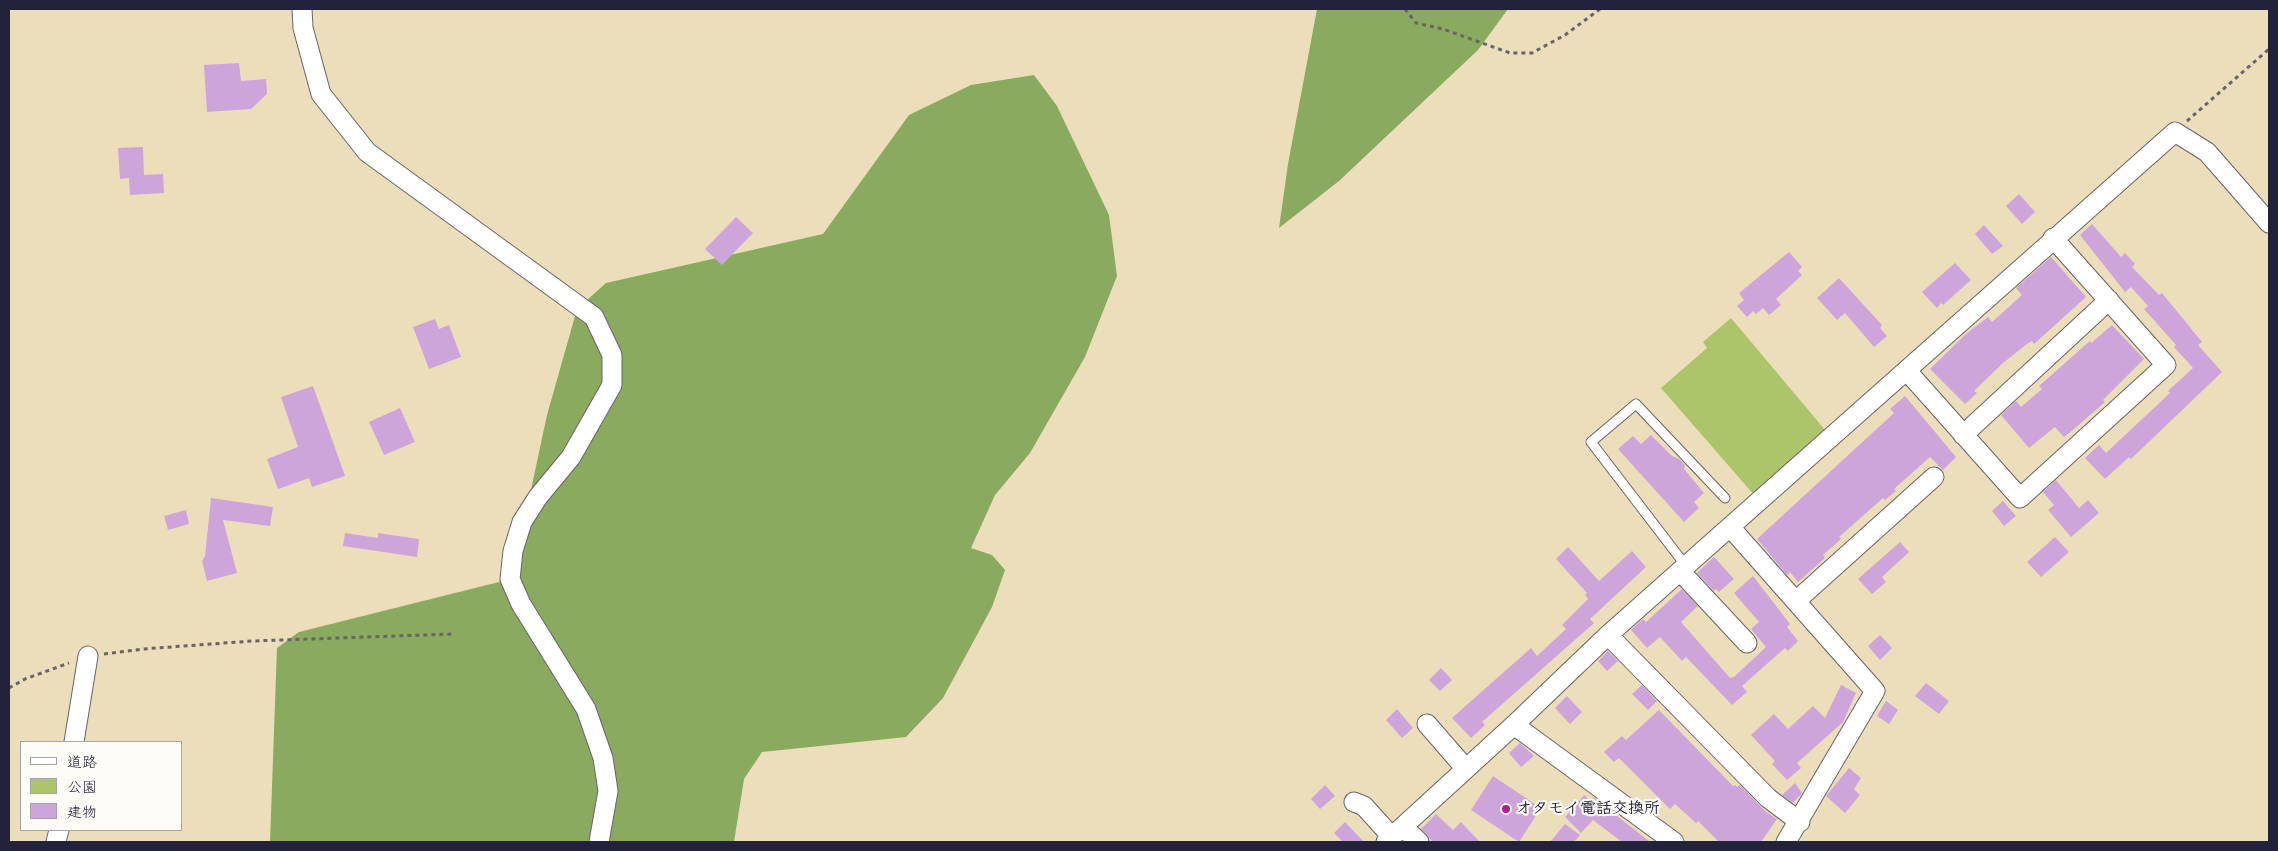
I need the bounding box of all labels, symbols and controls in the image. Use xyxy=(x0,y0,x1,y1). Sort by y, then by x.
legend xyxy=(20,741,182,831)
text: 道路 xyxy=(67,753,97,772)
text: 公園 xyxy=(67,778,97,797)
place label: オタモイ電話交換所 xyxy=(1516,799,1660,819)
text: 建物 xyxy=(67,803,97,822)
marker: オタモイ電話交換所 xyxy=(1500,803,1512,815)

